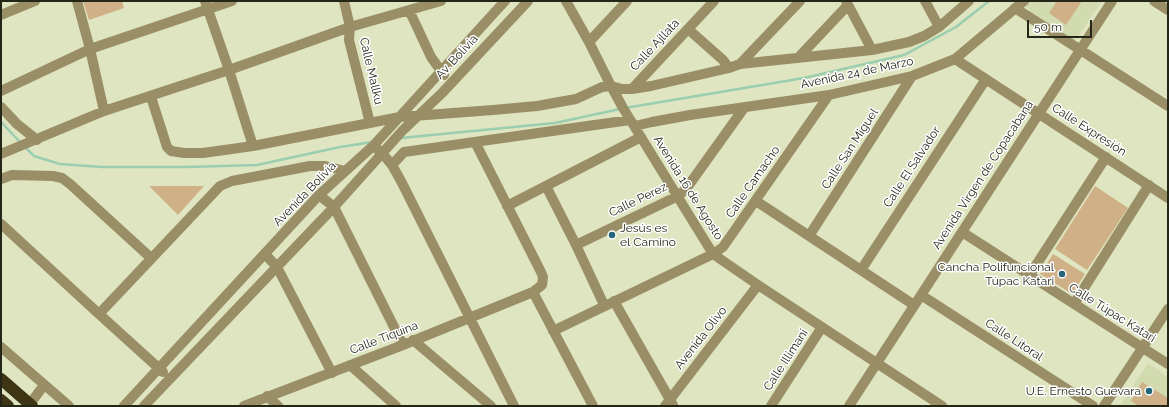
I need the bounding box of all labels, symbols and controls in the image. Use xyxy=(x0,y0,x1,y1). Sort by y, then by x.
scale bar xyxy=(1029,12,1094,38)
street label: Calle Ajllata xyxy=(627,16,683,74)
text: 50 m xyxy=(1034,20,1062,34)
street label: Av. Bolivia xyxy=(433,32,481,82)
street label: Calle Mallku xyxy=(356,36,386,106)
street label: Avenida 24 de Marzo xyxy=(799,54,915,92)
street label: Avenida Virgen de Copacabana xyxy=(929,98,1037,252)
street label: Calle Expresión xyxy=(1049,101,1129,159)
street label: Calle San Miguel xyxy=(819,106,881,192)
street label: Calle El Salvador xyxy=(880,124,944,210)
street label: Avenida 16 de Agosto xyxy=(650,133,726,243)
street label: Calle Camacho xyxy=(723,143,783,221)
street label: Avenida Bolivia xyxy=(271,159,339,229)
street label: Calle Perez xyxy=(607,180,669,220)
place label: Jesús es el Camino xyxy=(620,221,676,249)
marker: Jesús es el Camino xyxy=(607,230,617,240)
place label: Cancha Polifuncional Túpac Katari xyxy=(937,260,1054,288)
marker: Cancha Polifuncional Túpac Katari xyxy=(1057,269,1067,279)
street label: Calle Túpac Katari xyxy=(1066,280,1158,346)
street label: Avenida Olivo xyxy=(672,304,730,372)
street label: Calle Litoral xyxy=(982,316,1046,364)
street label: Calle Tiquina xyxy=(348,318,420,358)
street label: Calle Illimani xyxy=(761,326,811,394)
place label: U.E. Ernesto Guevara xyxy=(1026,384,1141,398)
marker: U.E. Ernesto Guevara xyxy=(1144,386,1154,396)

